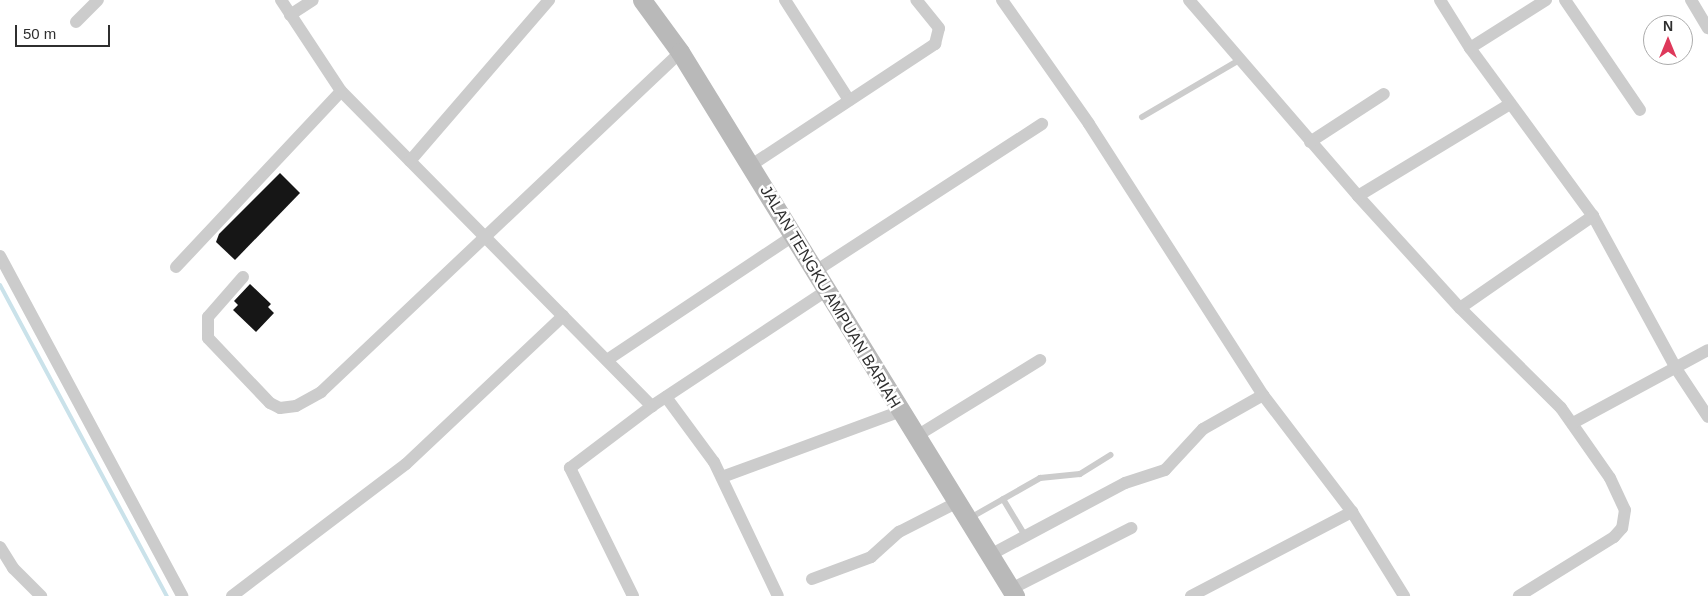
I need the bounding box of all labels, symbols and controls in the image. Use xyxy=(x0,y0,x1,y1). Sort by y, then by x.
scale bar xyxy=(18,15,112,47)
north arrow xyxy=(1643,15,1693,65)
text: N xyxy=(1663,18,1673,34)
text: 50 m xyxy=(23,25,56,42)
street label: JALAN TENGKU AMPUAN BARIAH xyxy=(755,182,905,412)

